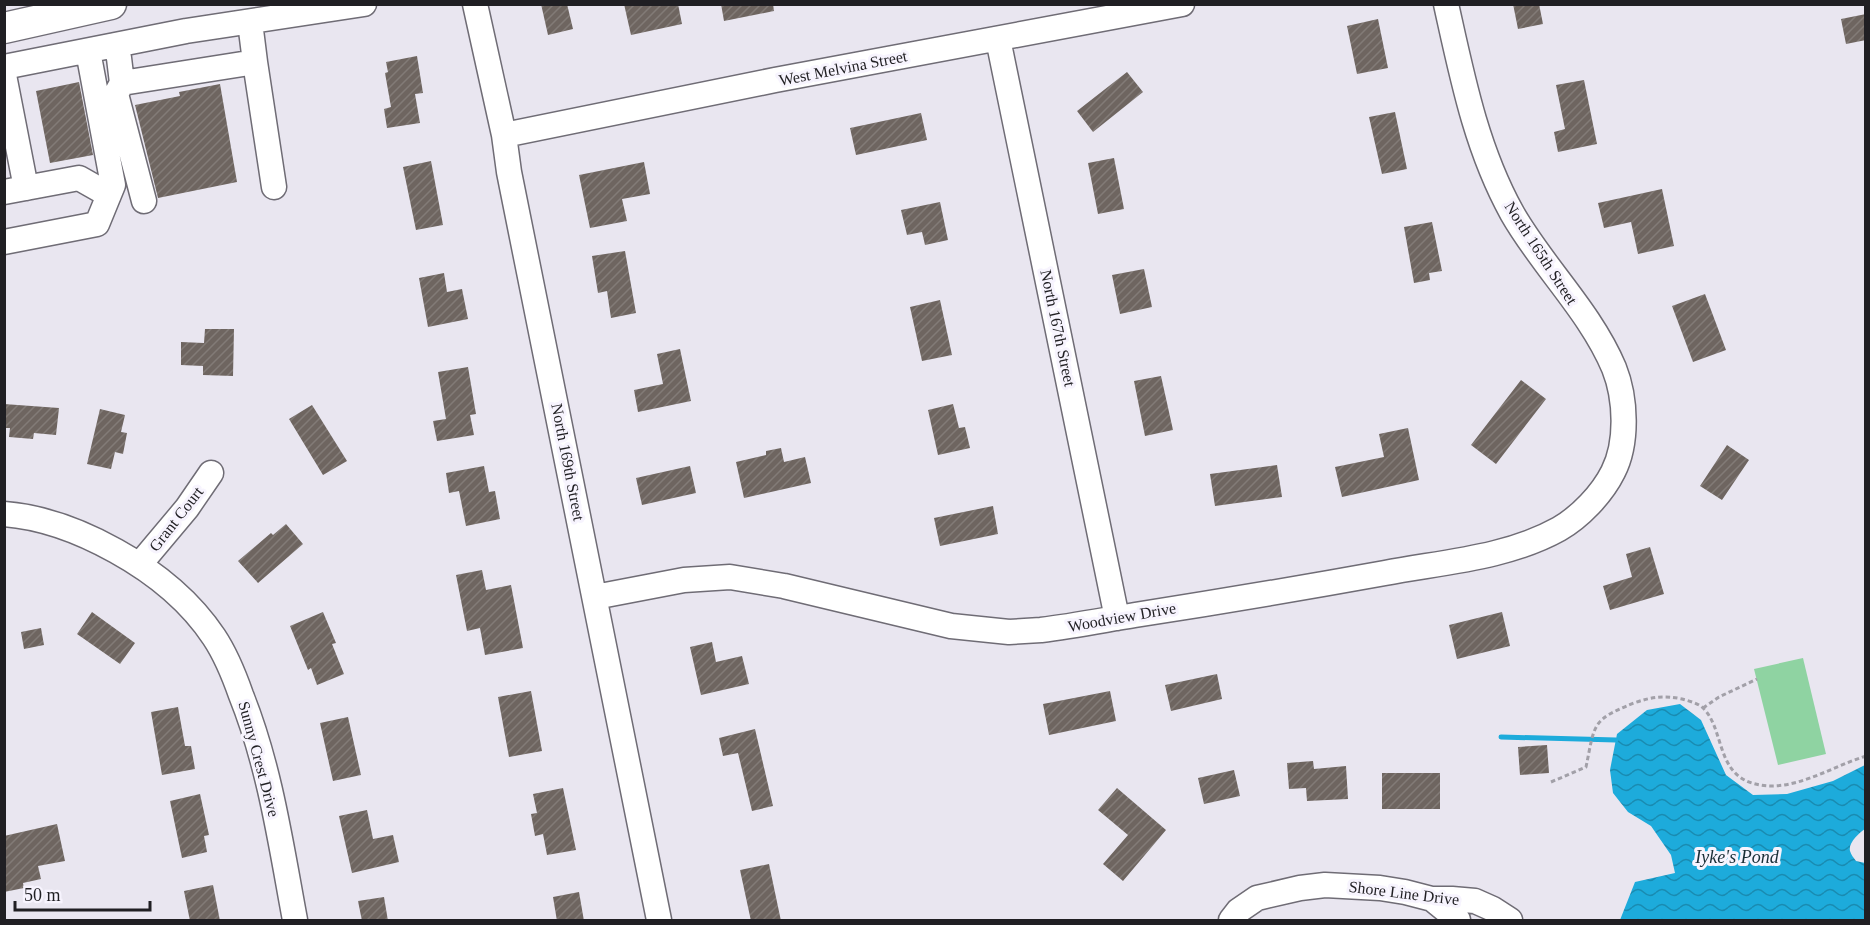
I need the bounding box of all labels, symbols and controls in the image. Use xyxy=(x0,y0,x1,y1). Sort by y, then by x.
street label: West Melvina Street xyxy=(777,47,909,89)
street label: North 165th Street xyxy=(1501,198,1581,308)
street label: North 167th Street xyxy=(1037,268,1079,389)
street label: North 169th Street xyxy=(548,402,588,523)
street label: Grant Court xyxy=(146,483,207,555)
street label: Woodview Drive xyxy=(1067,599,1177,635)
street label: Sunny Crest Drive xyxy=(234,699,283,819)
water label: Iyke's Pond xyxy=(1694,847,1780,867)
scale bar xyxy=(15,874,150,912)
street label: Shore Line Drive xyxy=(1348,878,1460,908)
text: 50 m xyxy=(24,885,61,905)

